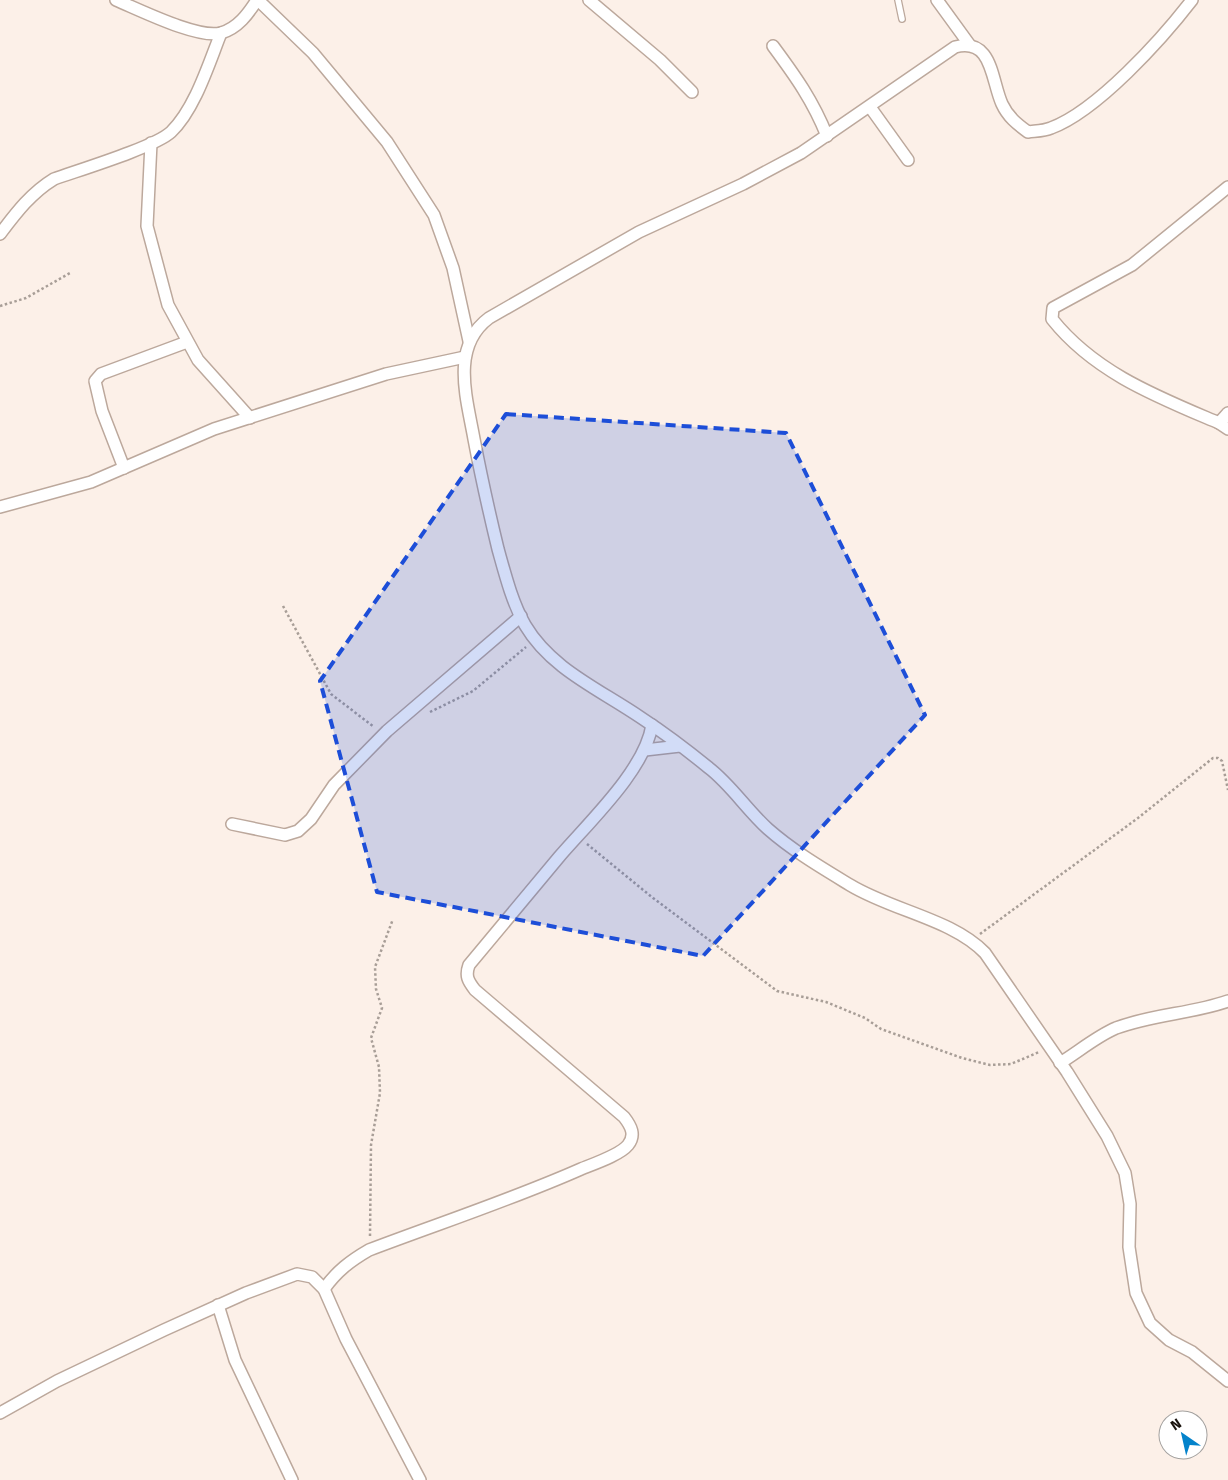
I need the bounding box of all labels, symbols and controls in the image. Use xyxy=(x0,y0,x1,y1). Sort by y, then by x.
north arrow xyxy=(1158,1410,1208,1460)
text: N xyxy=(1167,1415,1185,1434)

